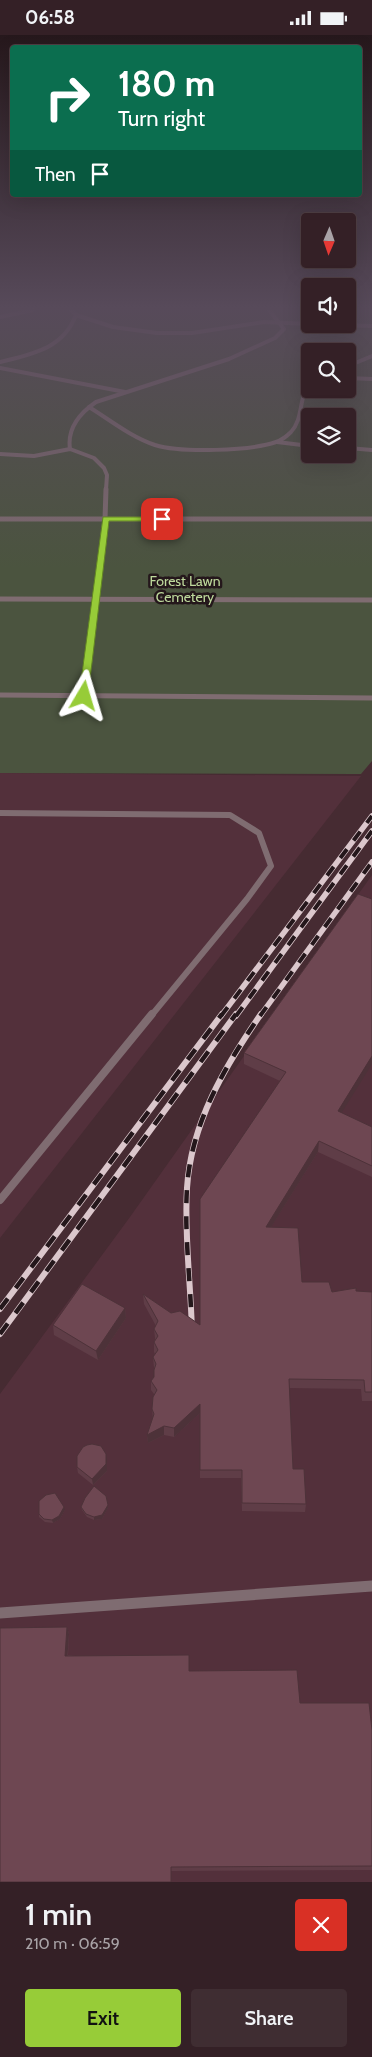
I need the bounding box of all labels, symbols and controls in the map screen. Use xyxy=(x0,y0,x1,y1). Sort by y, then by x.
text: 06:58 xyxy=(25,6,75,29)
text: 180 m xyxy=(118,62,215,105)
icon: right xyxy=(35,65,100,130)
text: Turn right xyxy=(118,105,205,132)
icon: arrive xyxy=(86,160,114,188)
text: Then xyxy=(35,163,76,186)
north arrow xyxy=(301,213,356,267)
map controls xyxy=(301,213,356,463)
button: sound xyxy=(301,278,356,333)
button: search xyxy=(301,343,356,398)
button: layers xyxy=(301,408,356,463)
pin xyxy=(141,498,183,540)
icon: arrive xyxy=(148,505,176,533)
park label: Forest Lawn Cemetery xyxy=(149,572,221,606)
position arrow xyxy=(57,669,109,721)
text: 1 min xyxy=(25,1896,92,1933)
button: close xyxy=(295,1899,347,1951)
text: 210 m · 06:59 xyxy=(25,1934,120,1953)
button: Exit xyxy=(25,1989,181,2047)
button: Share xyxy=(191,1989,347,2047)

